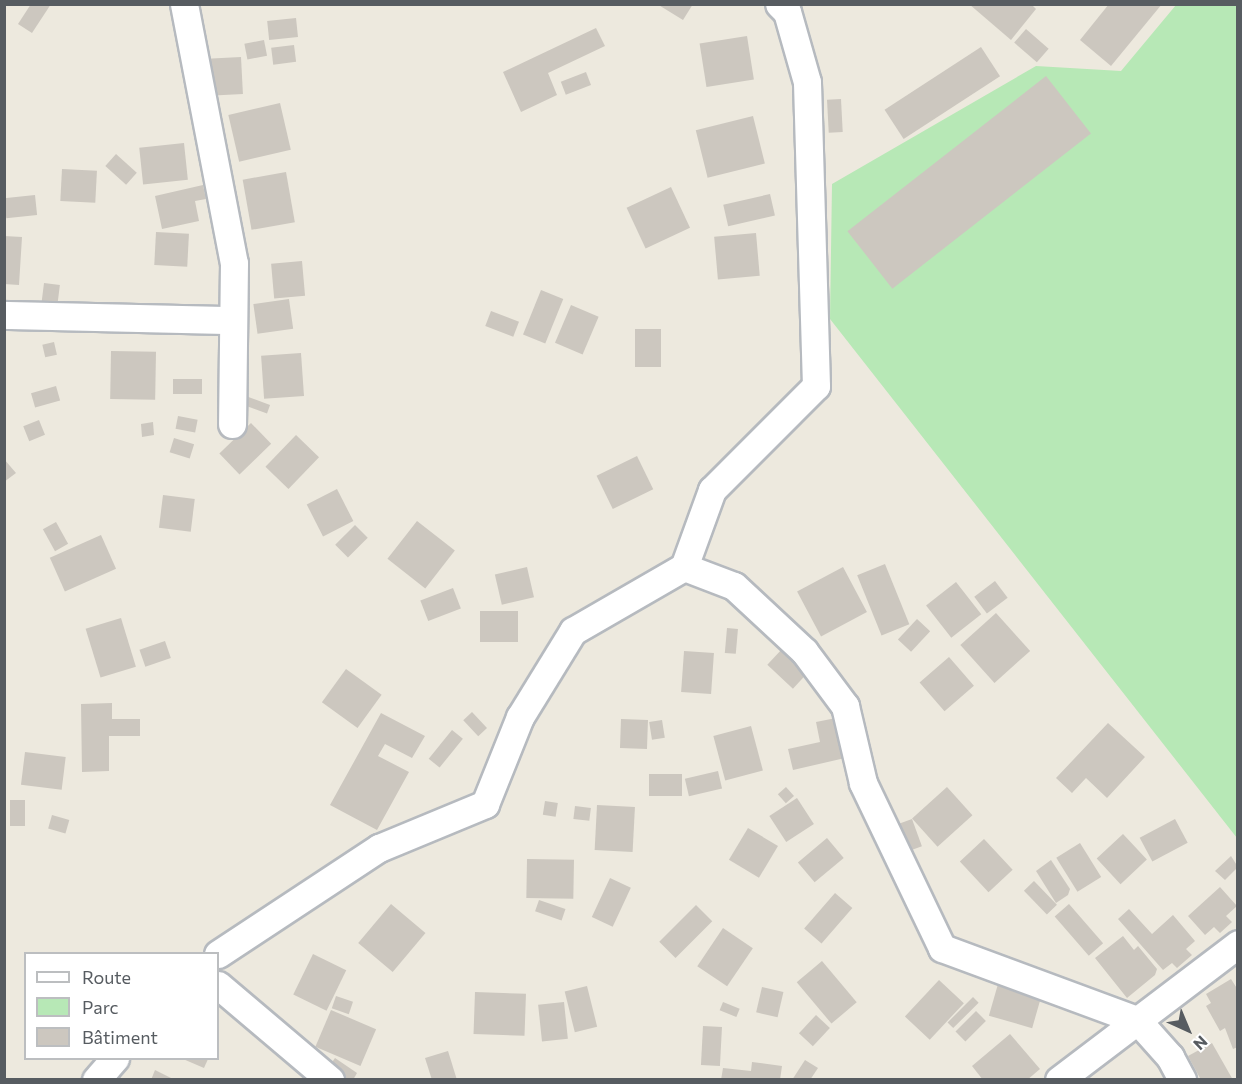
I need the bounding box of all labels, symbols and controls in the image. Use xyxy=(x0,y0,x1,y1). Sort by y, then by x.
legend xyxy=(24,952,219,1060)
text: Route xyxy=(82,966,131,988)
text: Parc xyxy=(82,996,119,1018)
north arrow xyxy=(1158,1000,1218,1060)
text: Bâtiment xyxy=(82,1026,158,1048)
text: N xyxy=(1190,1032,1212,1054)

